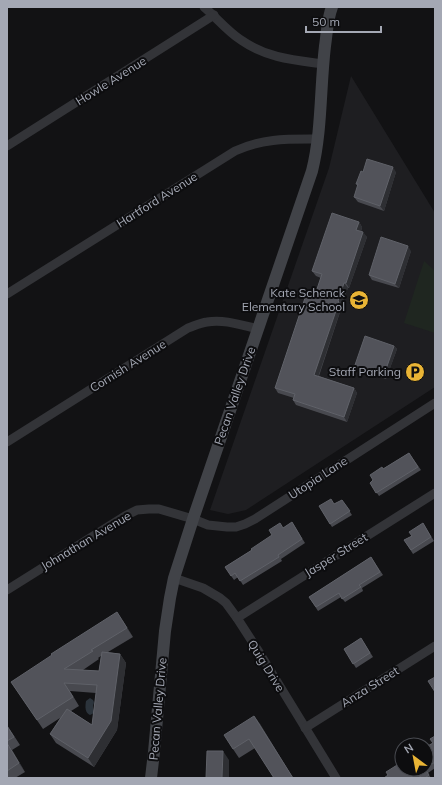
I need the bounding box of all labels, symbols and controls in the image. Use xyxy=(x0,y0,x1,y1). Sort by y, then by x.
scale bar xyxy=(306,8,381,34)
text: 50 m xyxy=(312,14,340,29)
street label: Howle Avenue xyxy=(73,53,149,108)
street label: Hartford Avenue xyxy=(114,169,200,230)
place label: Kate Schenck Elementary School xyxy=(242,285,346,314)
school or university icon: Kate Schenck Elementary School xyxy=(348,289,370,311)
street label: Cornish Avenue xyxy=(87,336,169,395)
street label: Pecan Valley Drive xyxy=(211,345,258,447)
parking icon: Staff Parking xyxy=(404,361,426,383)
place label: Staff Parking xyxy=(329,364,401,379)
street label: Utopia Lane xyxy=(285,453,350,502)
street label: Johnathan Avenue xyxy=(38,508,134,573)
street label: Jasper Street xyxy=(301,529,370,580)
street label: Quig Drive xyxy=(245,637,288,694)
street label: Pecan Valley Drive xyxy=(146,657,169,761)
street label: Anza Street xyxy=(338,663,402,710)
north arrow xyxy=(394,737,434,777)
text: N xyxy=(401,740,416,757)

